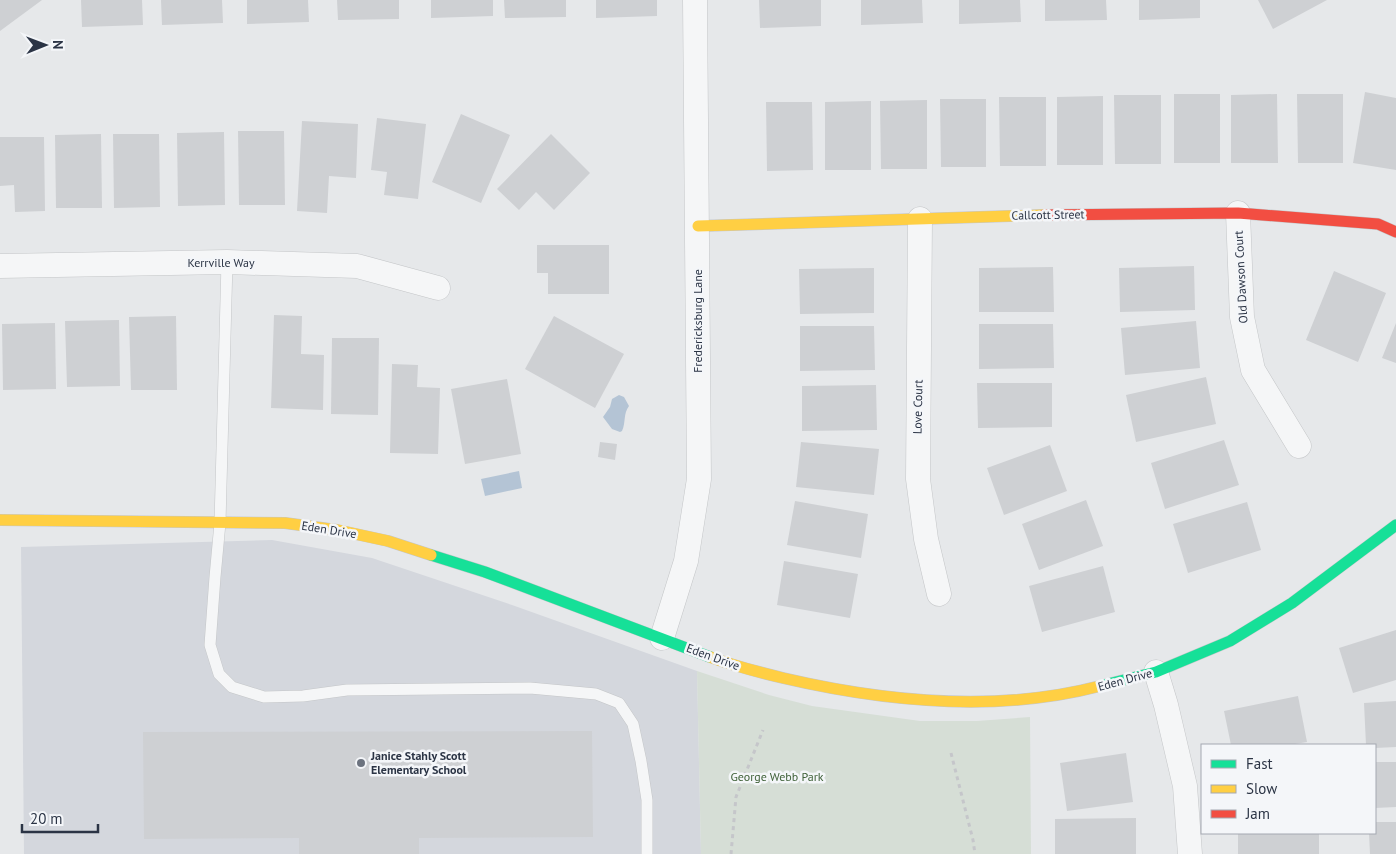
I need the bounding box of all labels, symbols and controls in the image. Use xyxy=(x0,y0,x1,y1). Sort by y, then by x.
north arrow xyxy=(20,20,70,70)
text: N xyxy=(49,40,67,50)
street label: Callcott Street xyxy=(1011,206,1085,223)
street label: Old Dawson Court xyxy=(1231,230,1250,324)
street label: Kerrville Way xyxy=(187,255,255,270)
street label: Fredericksburg Lane xyxy=(690,269,705,373)
street label: Love Court xyxy=(910,380,925,434)
street label: Eden Drive xyxy=(300,518,358,541)
street label: Eden Drive xyxy=(684,640,742,673)
street label: Eden Drive xyxy=(1096,665,1154,694)
legend xyxy=(1201,744,1376,834)
place label: Janice Stahly Scott Elementary School xyxy=(370,748,467,777)
text: Fast xyxy=(1246,754,1273,773)
marker: Janice Stahly Scott Elementary School xyxy=(355,757,367,769)
park label: George Webb Park xyxy=(730,769,824,784)
text: Slow xyxy=(1246,779,1277,798)
scale bar xyxy=(22,802,99,834)
text: Jam xyxy=(1245,804,1270,823)
text: 20 m xyxy=(30,809,63,828)

